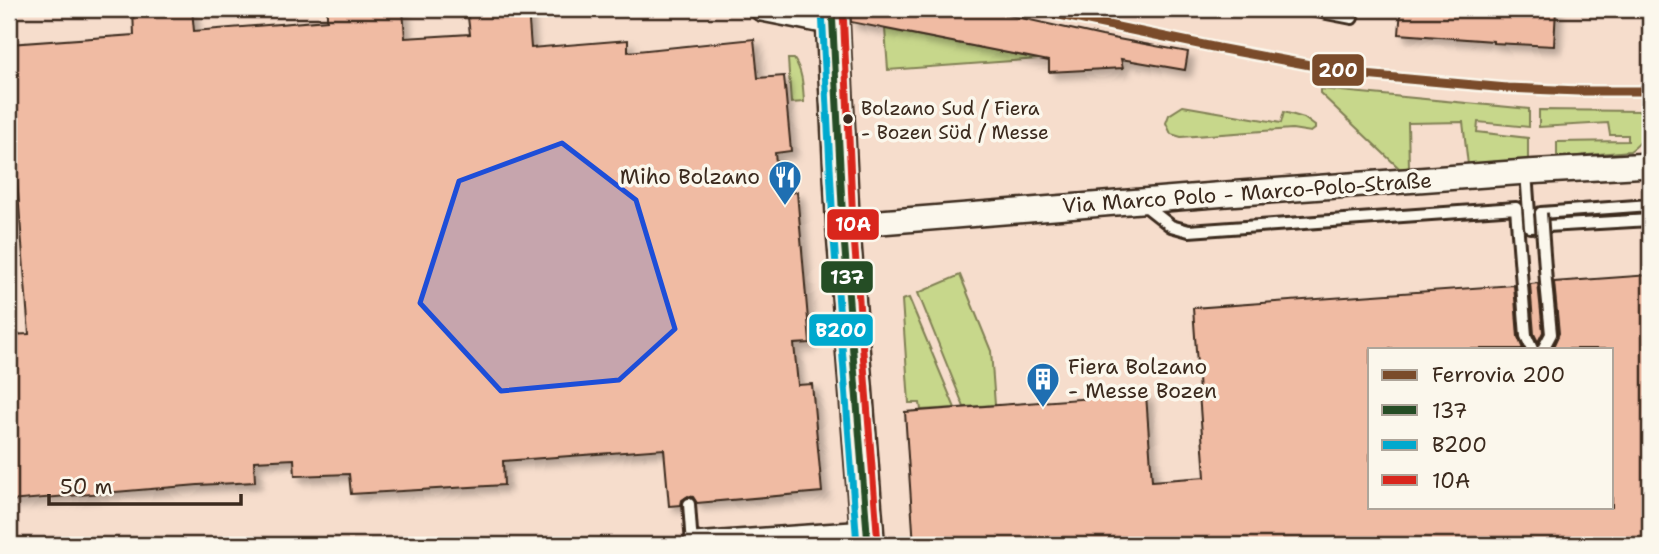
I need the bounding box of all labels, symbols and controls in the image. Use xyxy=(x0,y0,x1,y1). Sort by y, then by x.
line badge: 200 xyxy=(1311,53,1365,87)
text: 200 xyxy=(1318,58,1358,83)
place label: Bolzano Sud / Fiera - Bozen Süd / Messe xyxy=(861,96,1049,145)
marker: Bolzano Sud / Fiera - Bozen Süd / Messe xyxy=(841,112,855,126)
restaurant icon: Miho Bolzano xyxy=(766,158,804,207)
place label: Miho Bolzano xyxy=(620,163,760,191)
street label: Via Marco Polo - Marco-Polo-Straße xyxy=(1061,166,1433,220)
line badge: 10A xyxy=(826,208,880,241)
text: 10A xyxy=(835,212,871,237)
line badge: 137 xyxy=(820,260,874,294)
text: 137 xyxy=(830,265,864,290)
line badge: B200 xyxy=(808,313,874,347)
text: B200 xyxy=(816,318,866,343)
legend xyxy=(1368,348,1614,508)
place label: Fiera Bolzano - Messe Bozen xyxy=(1068,353,1217,405)
building icon: Fiera Bolzano - Messe Bozen xyxy=(1024,360,1062,409)
text: Ferrovia 200 xyxy=(1432,361,1565,389)
text: 137 xyxy=(1432,397,1467,425)
text: B200 xyxy=(1432,431,1487,459)
scale bar xyxy=(49,463,242,507)
text: 10A xyxy=(1432,467,1470,495)
text: 50 m xyxy=(60,473,113,501)

